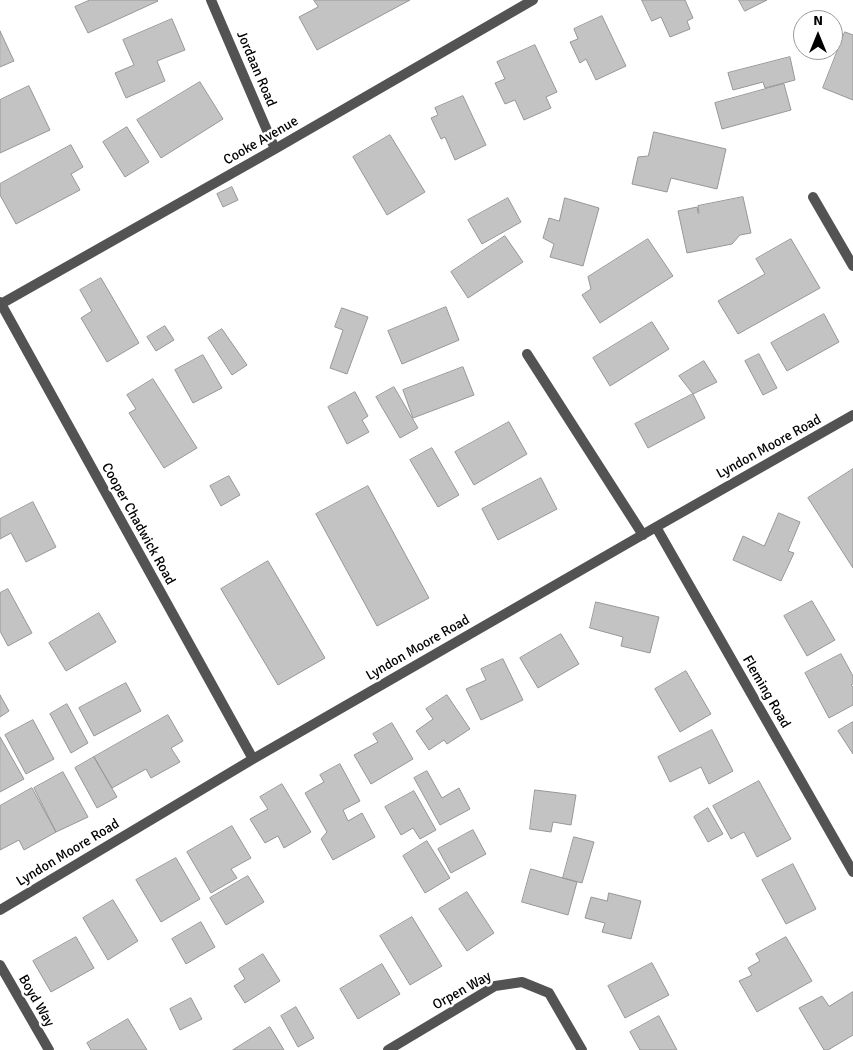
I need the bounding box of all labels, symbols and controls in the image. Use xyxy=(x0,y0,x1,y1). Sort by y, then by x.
north arrow xyxy=(793,10,843,60)
text: N xyxy=(813,12,823,29)
street label: Jordaan Road xyxy=(232,28,280,110)
street label: Cooke Avenue xyxy=(221,113,301,169)
street label: Lyndon Moore Road xyxy=(714,411,824,483)
street label: Cooper Chadwick Road xyxy=(97,460,179,588)
street label: Lyndon Moore Road xyxy=(363,611,473,685)
street label: Fleming Road xyxy=(738,653,794,731)
street label: Lyndon Moore Road xyxy=(14,816,122,890)
street label: Orpen Way xyxy=(430,968,494,1014)
street label: Boyd Way xyxy=(14,972,58,1030)

